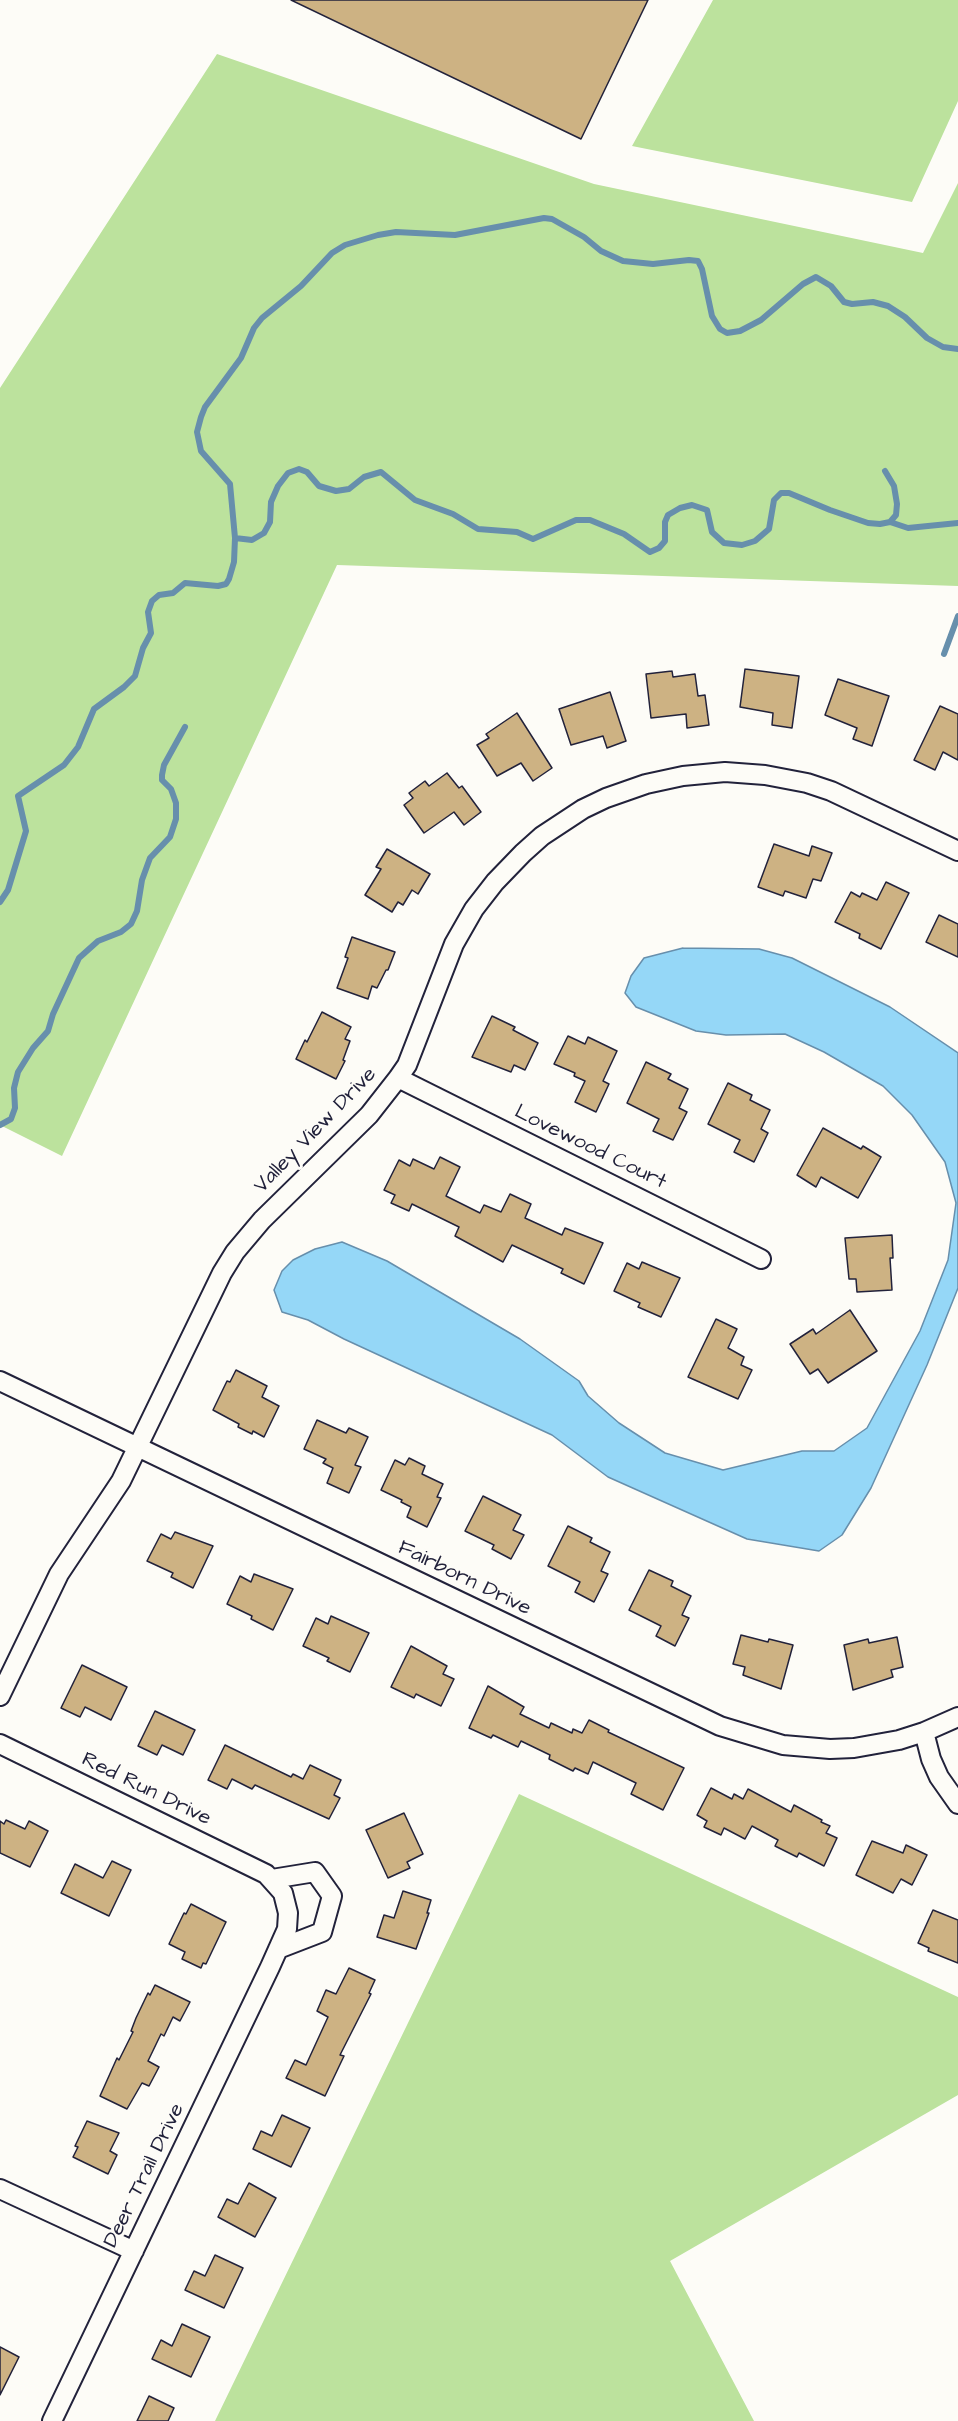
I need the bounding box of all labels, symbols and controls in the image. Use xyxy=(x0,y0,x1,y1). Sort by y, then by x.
street label: Valley View Drive xyxy=(249,1063,383,1199)
street label: Lovewood Court xyxy=(510,1100,670,1196)
street label: Fairborn Drive xyxy=(393,1536,535,1622)
street label: Red Run Drive xyxy=(77,1748,215,1832)
street label: Deer Trail Drive xyxy=(99,2100,191,2252)

